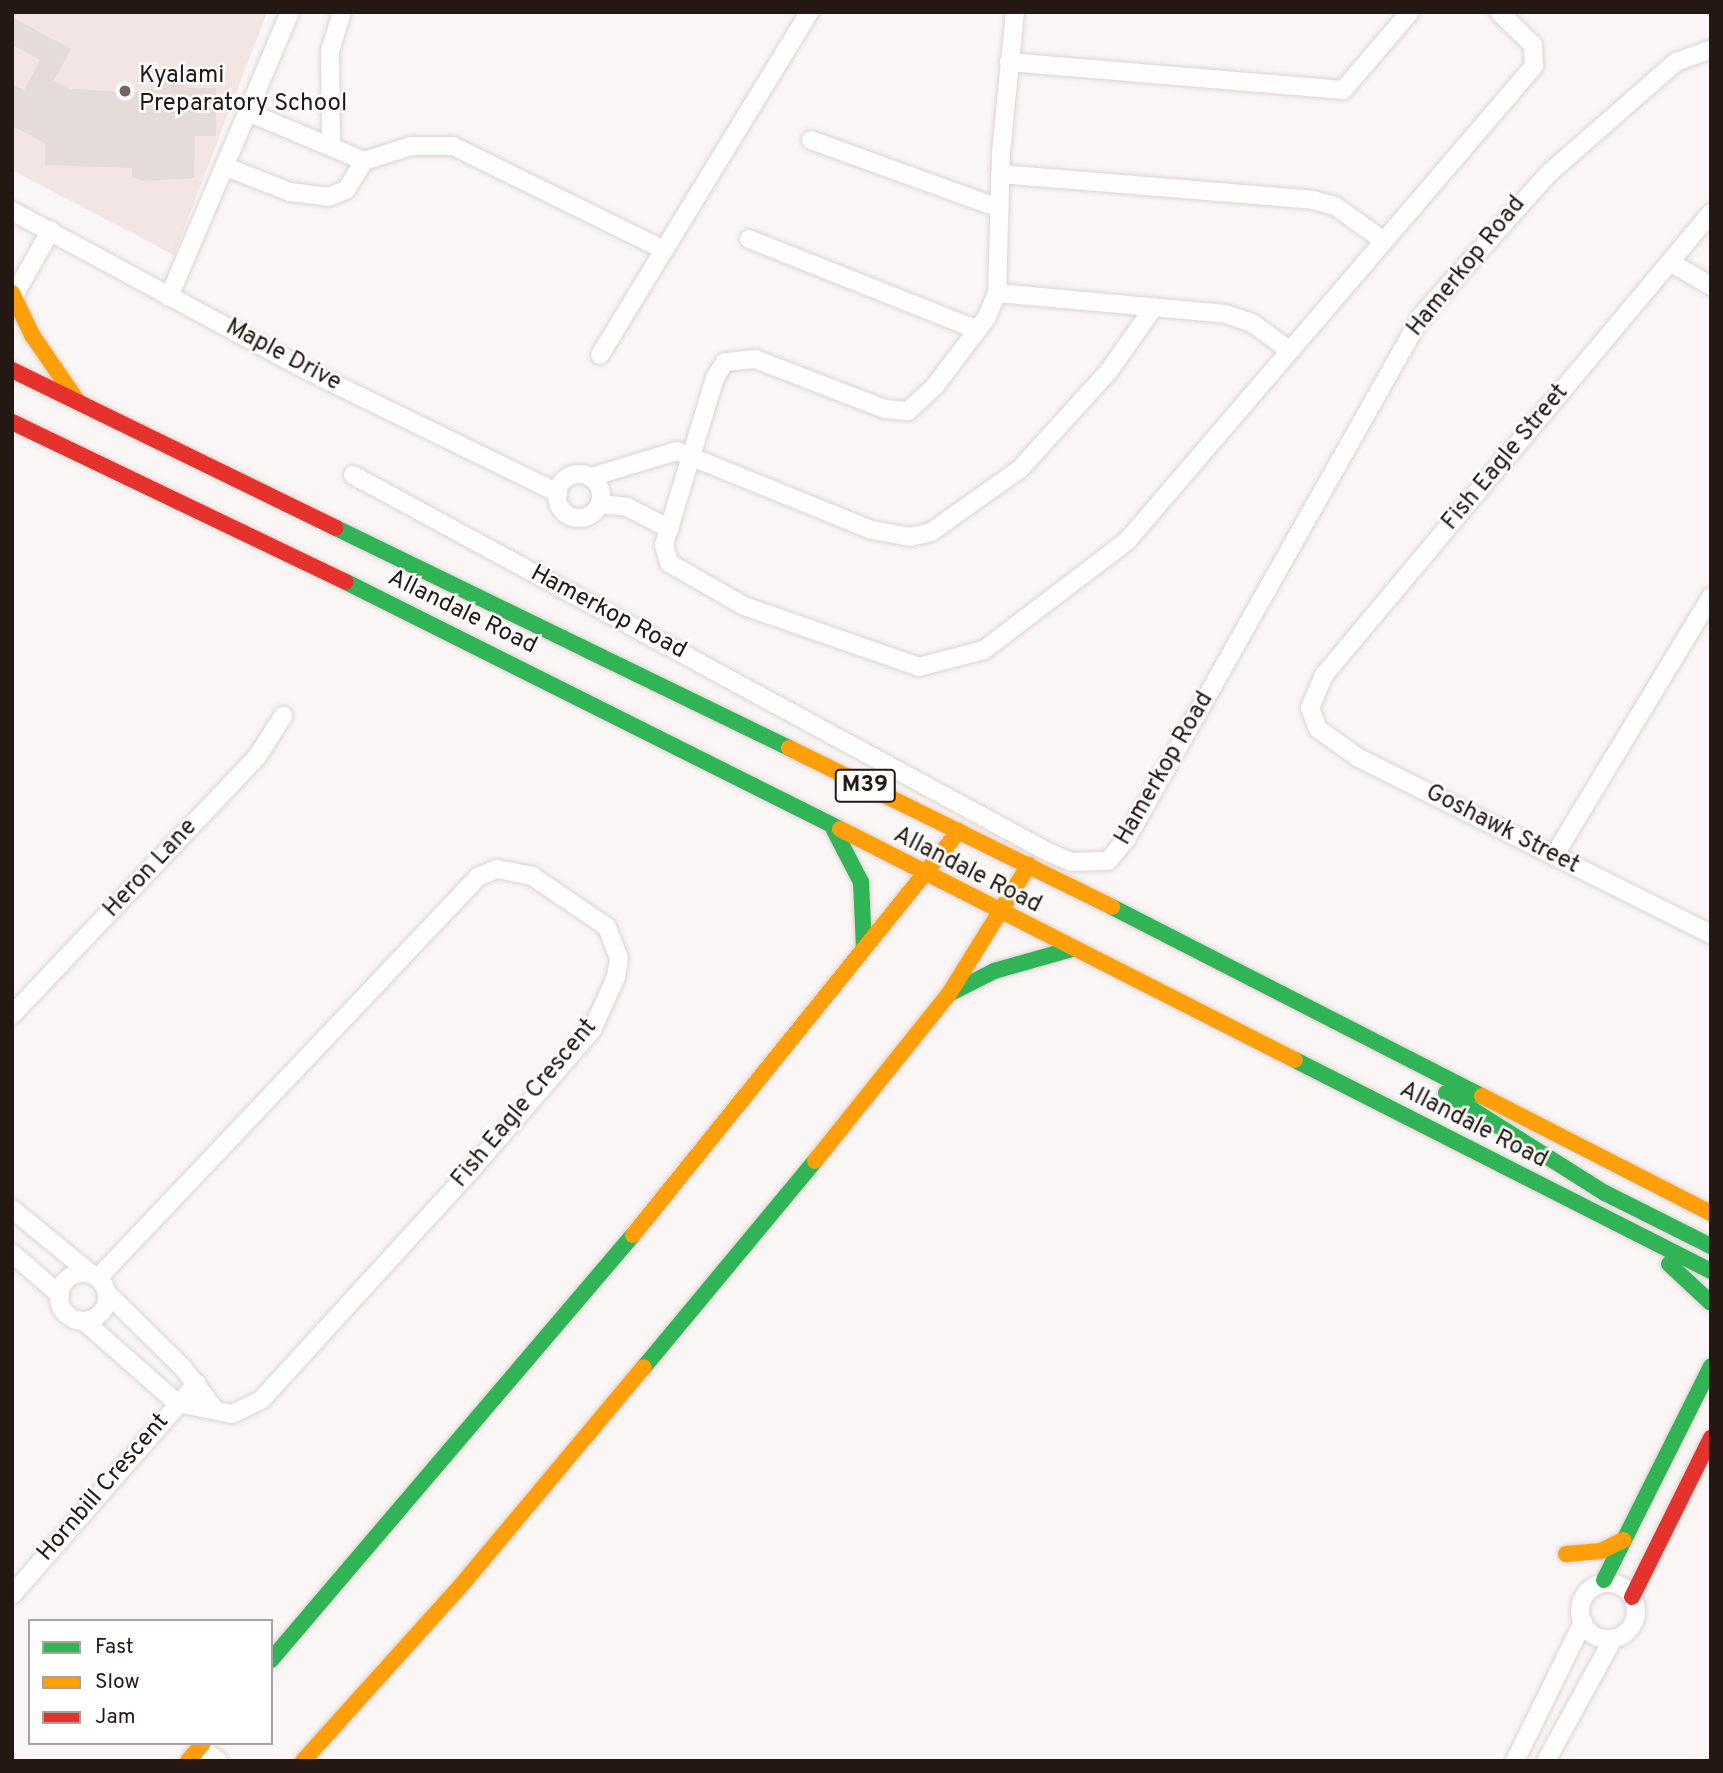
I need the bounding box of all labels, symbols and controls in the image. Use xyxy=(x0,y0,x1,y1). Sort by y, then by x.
place label: Kyalami Preparatory School xyxy=(139,63,347,119)
marker: Kyalami Preparatory School xyxy=(117,83,133,99)
street label: Hamerkop Road xyxy=(1402,191,1532,343)
street label: Maple Drive xyxy=(220,314,346,398)
street label: Fish Eagle Street xyxy=(1437,379,1575,537)
street label: Hamerkop Road xyxy=(525,560,691,666)
street label: Allandale Road xyxy=(383,565,541,661)
street label: Hamerkop Road xyxy=(1109,687,1221,851)
road number: M39 xyxy=(834,766,896,806)
street label: Goshawk Street xyxy=(1420,779,1584,881)
street label: Heron Lane xyxy=(98,814,204,924)
street label: Allandale Road xyxy=(888,821,1046,921)
street label: Fish Eagle Crescent xyxy=(446,1014,604,1194)
street label: Allandale Road xyxy=(1394,1076,1552,1176)
street label: Hornbill Crescent xyxy=(32,1408,176,1568)
legend xyxy=(28,1619,273,1745)
text: Fast xyxy=(95,1634,134,1661)
text: Slow xyxy=(95,1669,140,1696)
text: Jam xyxy=(95,1704,136,1731)

